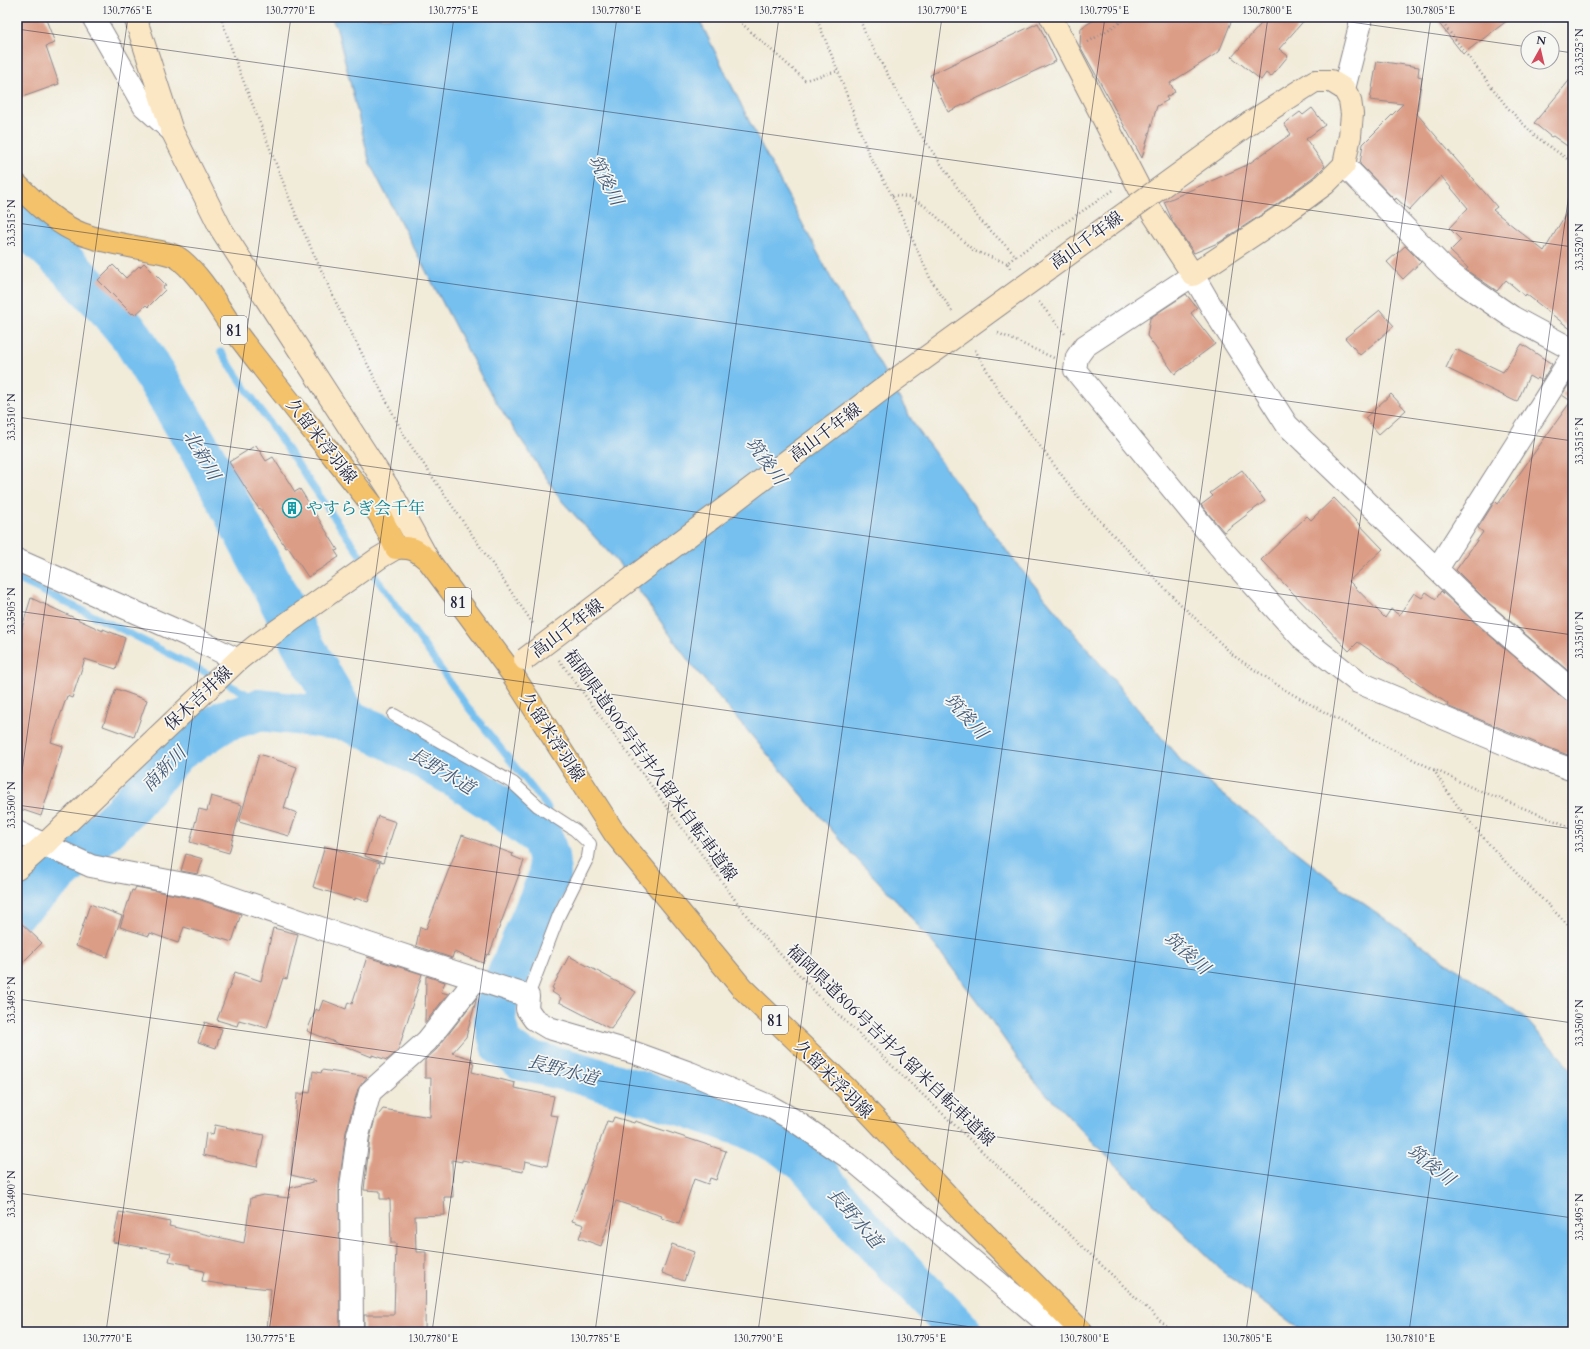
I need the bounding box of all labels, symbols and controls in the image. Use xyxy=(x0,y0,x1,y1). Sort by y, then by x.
text: 130.7765°E xyxy=(102,4,152,18)
text: 130.7770°E xyxy=(265,4,315,18)
text: 130.7775°E xyxy=(428,4,478,18)
text: 130.7780°E xyxy=(591,4,641,18)
text: 130.7785°E xyxy=(754,4,804,18)
text: 130.7790°E xyxy=(917,4,967,18)
text: 130.7795°E xyxy=(1079,4,1129,18)
text: 130.7800°E xyxy=(1242,4,1292,18)
text: 130.7805°E xyxy=(1405,4,1455,18)
text: 33.3525°N xyxy=(1573,28,1587,75)
north arrow xyxy=(1520,30,1560,70)
text: N xyxy=(1536,33,1548,49)
water label: 筑後川 xyxy=(582,150,630,212)
text: 33.3515°N xyxy=(5,199,19,246)
street label: 高山千年線 xyxy=(1045,206,1127,275)
text: 33.3520°N xyxy=(1573,223,1587,270)
road number: 81 xyxy=(221,316,247,344)
text: 33.3510°N xyxy=(5,393,19,440)
street label: 久留米浮羽線 xyxy=(281,394,362,489)
street label: 高山千年線 xyxy=(784,398,866,467)
text: 33.3515°N xyxy=(1573,417,1587,464)
water label: 北新川 xyxy=(177,426,227,487)
water label: 筑後川 xyxy=(740,432,793,492)
building icon: やすらぎ会千年 xyxy=(281,497,303,519)
place label: やすらぎ会千年 xyxy=(306,497,425,520)
text: 33.3505°N xyxy=(5,587,19,634)
road number: 81 xyxy=(445,588,471,616)
street label: 高山千年線 xyxy=(526,594,608,663)
text: 33.3510°N xyxy=(1573,611,1587,658)
street label: 福岡県道806号吉井久留米自転車道線 xyxy=(559,645,743,886)
street label: 保木吉井線 xyxy=(159,661,237,736)
street label: 久留米浮羽線 xyxy=(515,688,590,786)
water label: 筑後川 xyxy=(938,688,994,746)
water label: 南新川 xyxy=(137,740,193,797)
water label: 長野水道 xyxy=(404,742,482,802)
text: 33.3500°N xyxy=(5,781,19,828)
text: 33.3505°N xyxy=(1573,805,1587,852)
water label: 筑後川 xyxy=(1158,926,1217,982)
street label: 福岡県道806号吉井久留米自転車道線 xyxy=(782,939,1000,1151)
text: 33.3495°N xyxy=(5,976,19,1023)
text: 33.3500°N xyxy=(1573,999,1587,1046)
road number: 81 xyxy=(762,1006,788,1034)
street label: 久留米浮羽線 xyxy=(789,1035,878,1124)
water label: 長野水道 xyxy=(525,1049,604,1093)
water label: 筑後川 xyxy=(1402,1139,1461,1193)
text: 33.3490°N xyxy=(5,1170,19,1217)
water label: 長野水道 xyxy=(822,1183,890,1256)
text: 33.3495°N xyxy=(1573,1193,1587,1240)
text: 130.7770°E xyxy=(82,1332,132,1346)
text: 130.7775°E xyxy=(245,1332,295,1346)
text: 130.7780°E xyxy=(408,1332,458,1346)
text: 130.7785°E xyxy=(570,1332,620,1346)
text: 130.7790°E xyxy=(733,1332,783,1346)
text: 130.7795°E xyxy=(896,1332,946,1346)
text: 130.7800°E xyxy=(1059,1332,1109,1346)
text: 130.7805°E xyxy=(1222,1332,1272,1346)
text: 130.7810°E xyxy=(1385,1332,1435,1346)

